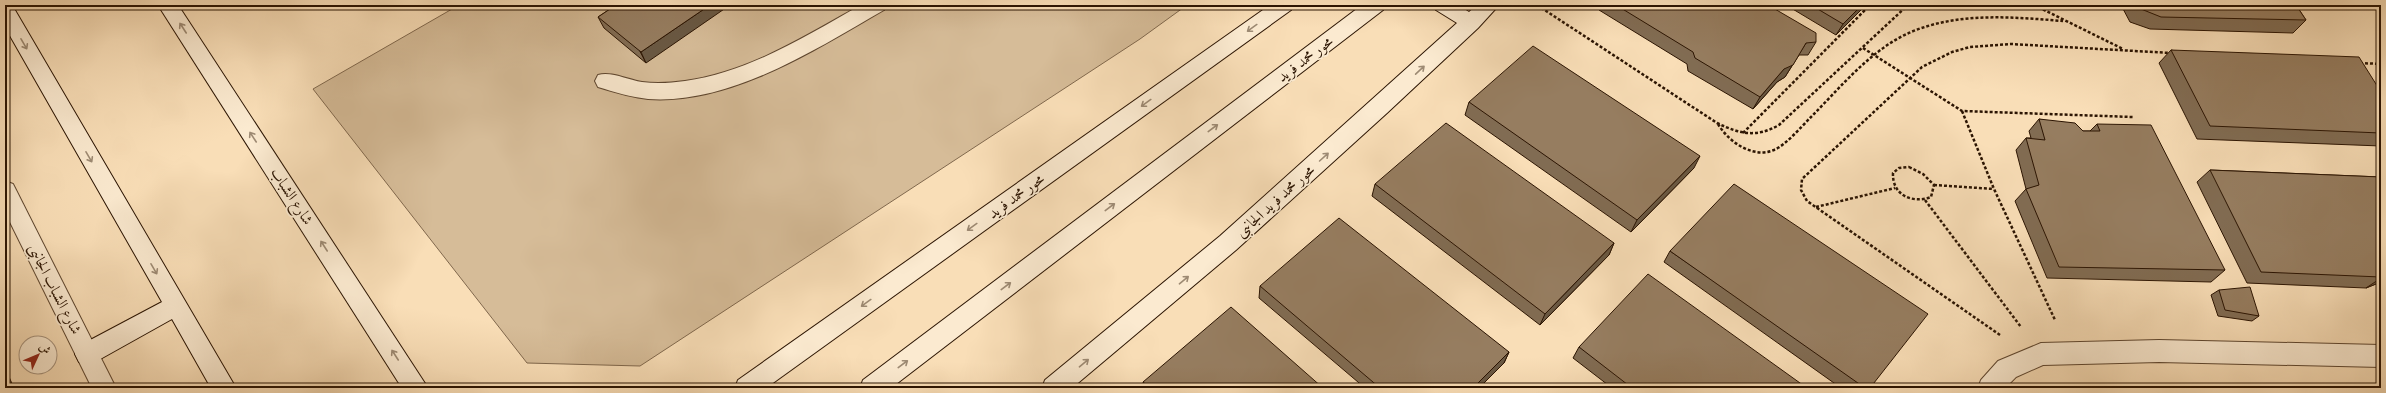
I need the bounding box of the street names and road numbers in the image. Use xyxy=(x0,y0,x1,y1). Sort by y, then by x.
street label: محور محمد فريد xyxy=(1274,32,1337,87)
street label: محور محمد فريد الجانبى xyxy=(1232,161,1319,243)
street label: شارع الشباب xyxy=(264,164,317,230)
street label: محور محمد فريد xyxy=(984,170,1048,223)
street label: شارع الشباب الجانبى xyxy=(21,241,86,339)

